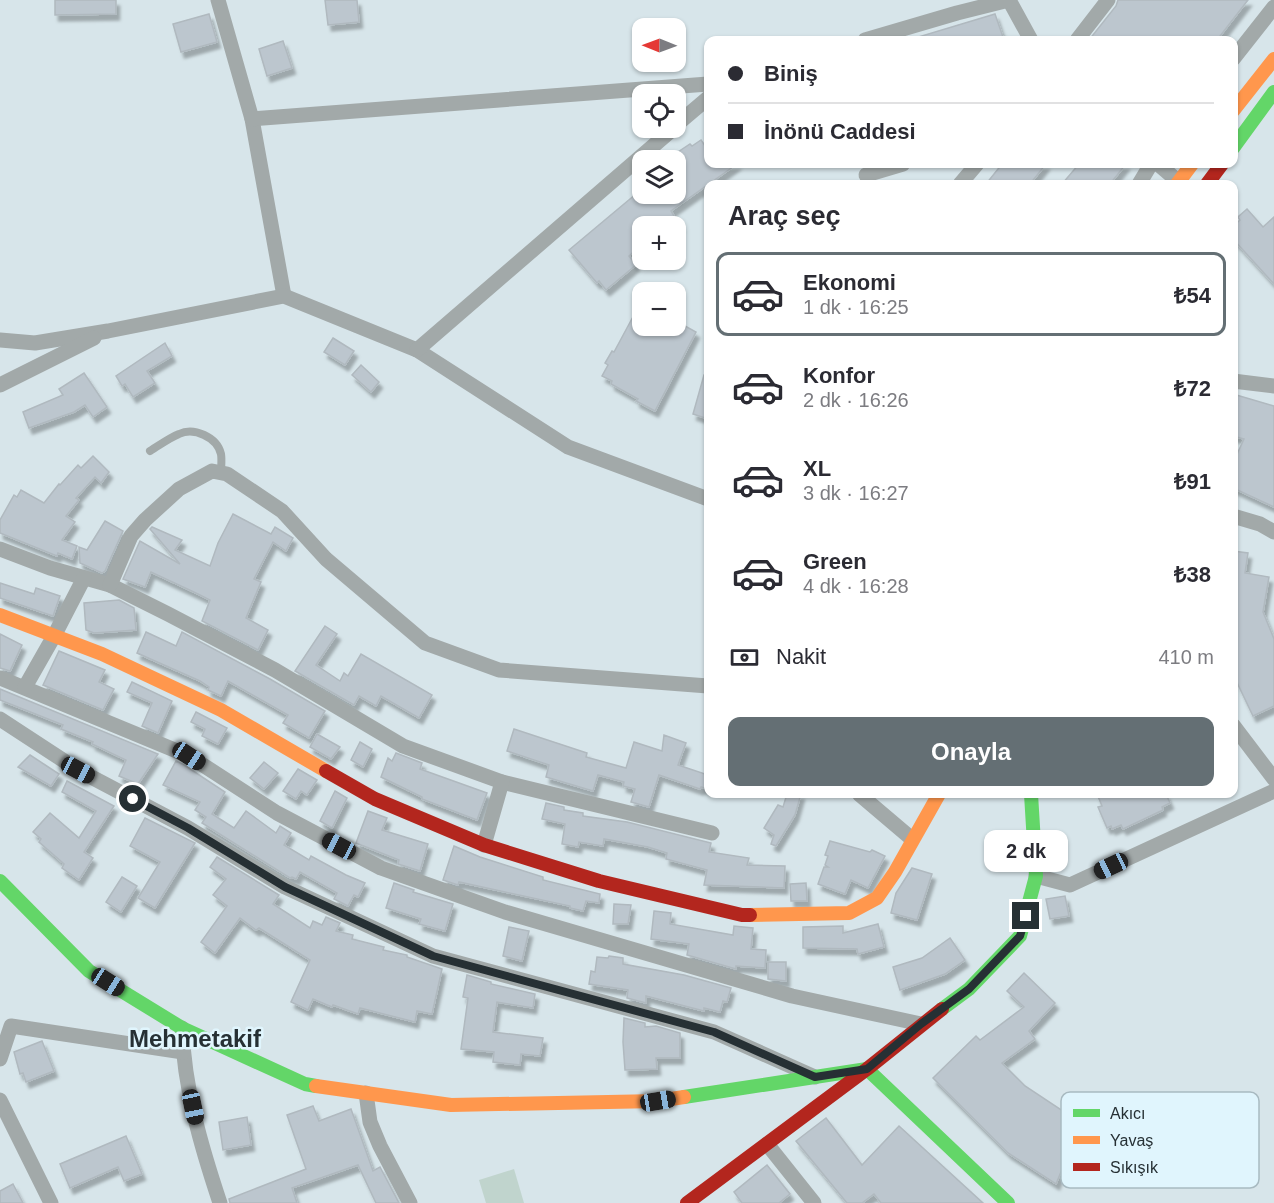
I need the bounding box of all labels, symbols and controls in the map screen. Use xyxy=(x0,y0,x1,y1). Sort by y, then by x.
north arrow xyxy=(632,18,686,72)
map controls xyxy=(632,18,686,336)
text: Biniş xyxy=(764,61,818,86)
button: locate xyxy=(632,84,686,138)
text: İnönü Caddesi xyxy=(764,119,916,144)
button: layers xyxy=(632,150,686,204)
text: Araç seç xyxy=(728,201,841,231)
button: + xyxy=(632,216,686,270)
icon: car xyxy=(731,267,785,321)
text: Ekonomi xyxy=(803,270,896,295)
button: − xyxy=(632,282,686,336)
text: ₺54 xyxy=(1174,283,1211,308)
text: 1 dk · 16:25 xyxy=(803,296,909,318)
icon: car xyxy=(731,360,785,414)
text: Konfor xyxy=(803,363,875,388)
text: ₺72 xyxy=(1174,376,1211,401)
text: 2 dk · 16:26 xyxy=(803,389,909,411)
icon: car xyxy=(731,453,785,507)
text: XL xyxy=(803,456,831,481)
text: ₺91 xyxy=(1174,469,1211,494)
text: 3 dk · 16:27 xyxy=(803,482,909,504)
icon: car xyxy=(731,546,785,600)
text: Green xyxy=(803,549,867,574)
text: ₺38 xyxy=(1174,562,1211,587)
text: 4 dk · 16:28 xyxy=(803,575,909,597)
icon: cash xyxy=(728,641,761,674)
text: Nakit xyxy=(776,644,826,669)
text: 410 m xyxy=(1158,646,1214,668)
button: Onayla xyxy=(728,717,1214,786)
car xyxy=(169,739,209,773)
car xyxy=(58,754,98,786)
route start xyxy=(119,785,146,812)
callout: 2 dk xyxy=(984,829,1068,871)
car xyxy=(319,830,359,862)
text: 2 dk xyxy=(1006,840,1046,862)
car xyxy=(1091,850,1131,882)
route end xyxy=(1012,902,1039,929)
car xyxy=(88,965,128,999)
district label: Mehmetakif xyxy=(129,1025,262,1052)
car xyxy=(180,1088,206,1126)
car xyxy=(639,1089,677,1113)
legend xyxy=(1061,1092,1259,1188)
text: Akıcı xyxy=(1110,1105,1146,1122)
text: Yavaş xyxy=(1110,1132,1153,1149)
text: Sıkışık xyxy=(1110,1159,1159,1176)

